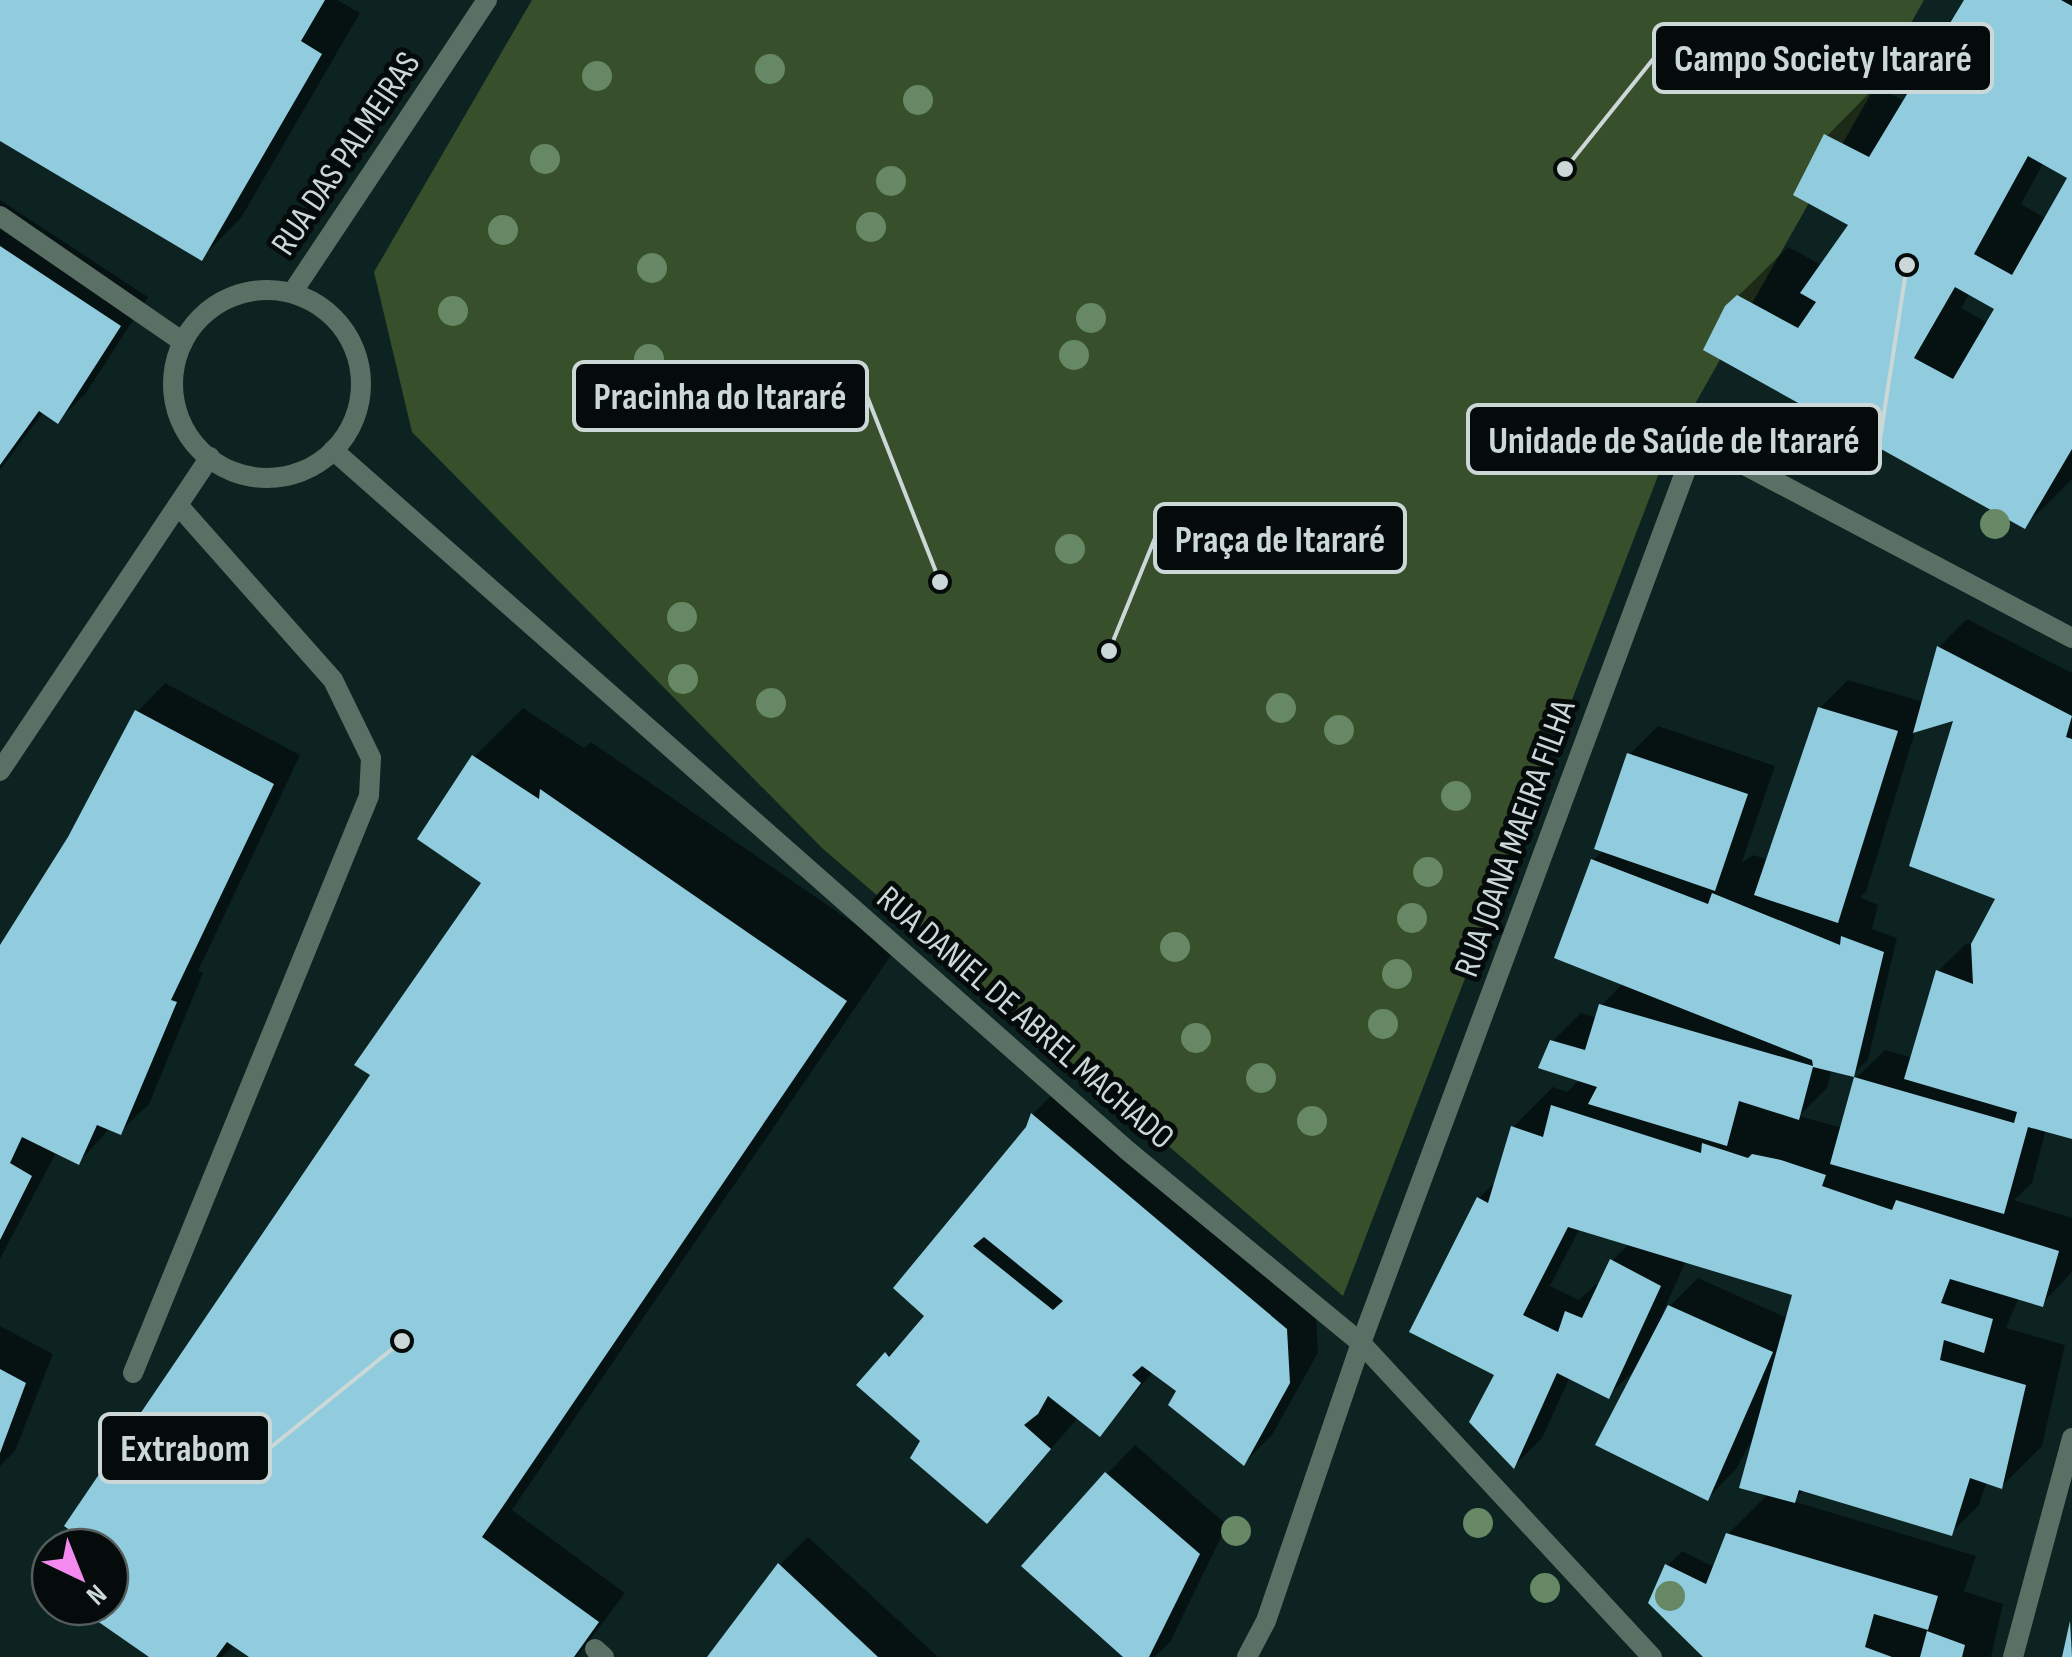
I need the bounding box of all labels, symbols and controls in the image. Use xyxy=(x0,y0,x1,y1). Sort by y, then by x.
callout: Campo Society Itararé xyxy=(1654,24,1992,92)
text: Campo Society Itararé xyxy=(1674,37,1972,82)
street label: RUA DAS PALMEIRAS xyxy=(262,44,430,264)
callout: Pracinha do Itararé xyxy=(574,362,867,430)
text: Pracinha do Itararé xyxy=(594,375,846,420)
callout: Unidade de Saúde de Itararé xyxy=(1468,405,1880,473)
text: Unidade de Saúde de Itararé xyxy=(1488,419,1860,464)
callout: Praça de Itararé xyxy=(1155,504,1405,572)
text: Praça de Itararé xyxy=(1175,518,1385,563)
street label: RUA JOANA MAEIRA FILHA xyxy=(1445,693,1586,983)
street label: RUA DANIEL DE ABREL MACHADO xyxy=(868,877,1182,1159)
callout: Extrabom xyxy=(100,1414,270,1482)
text: Extrabom xyxy=(120,1427,250,1472)
north arrow xyxy=(30,1527,130,1627)
text: N xyxy=(79,1577,113,1611)

